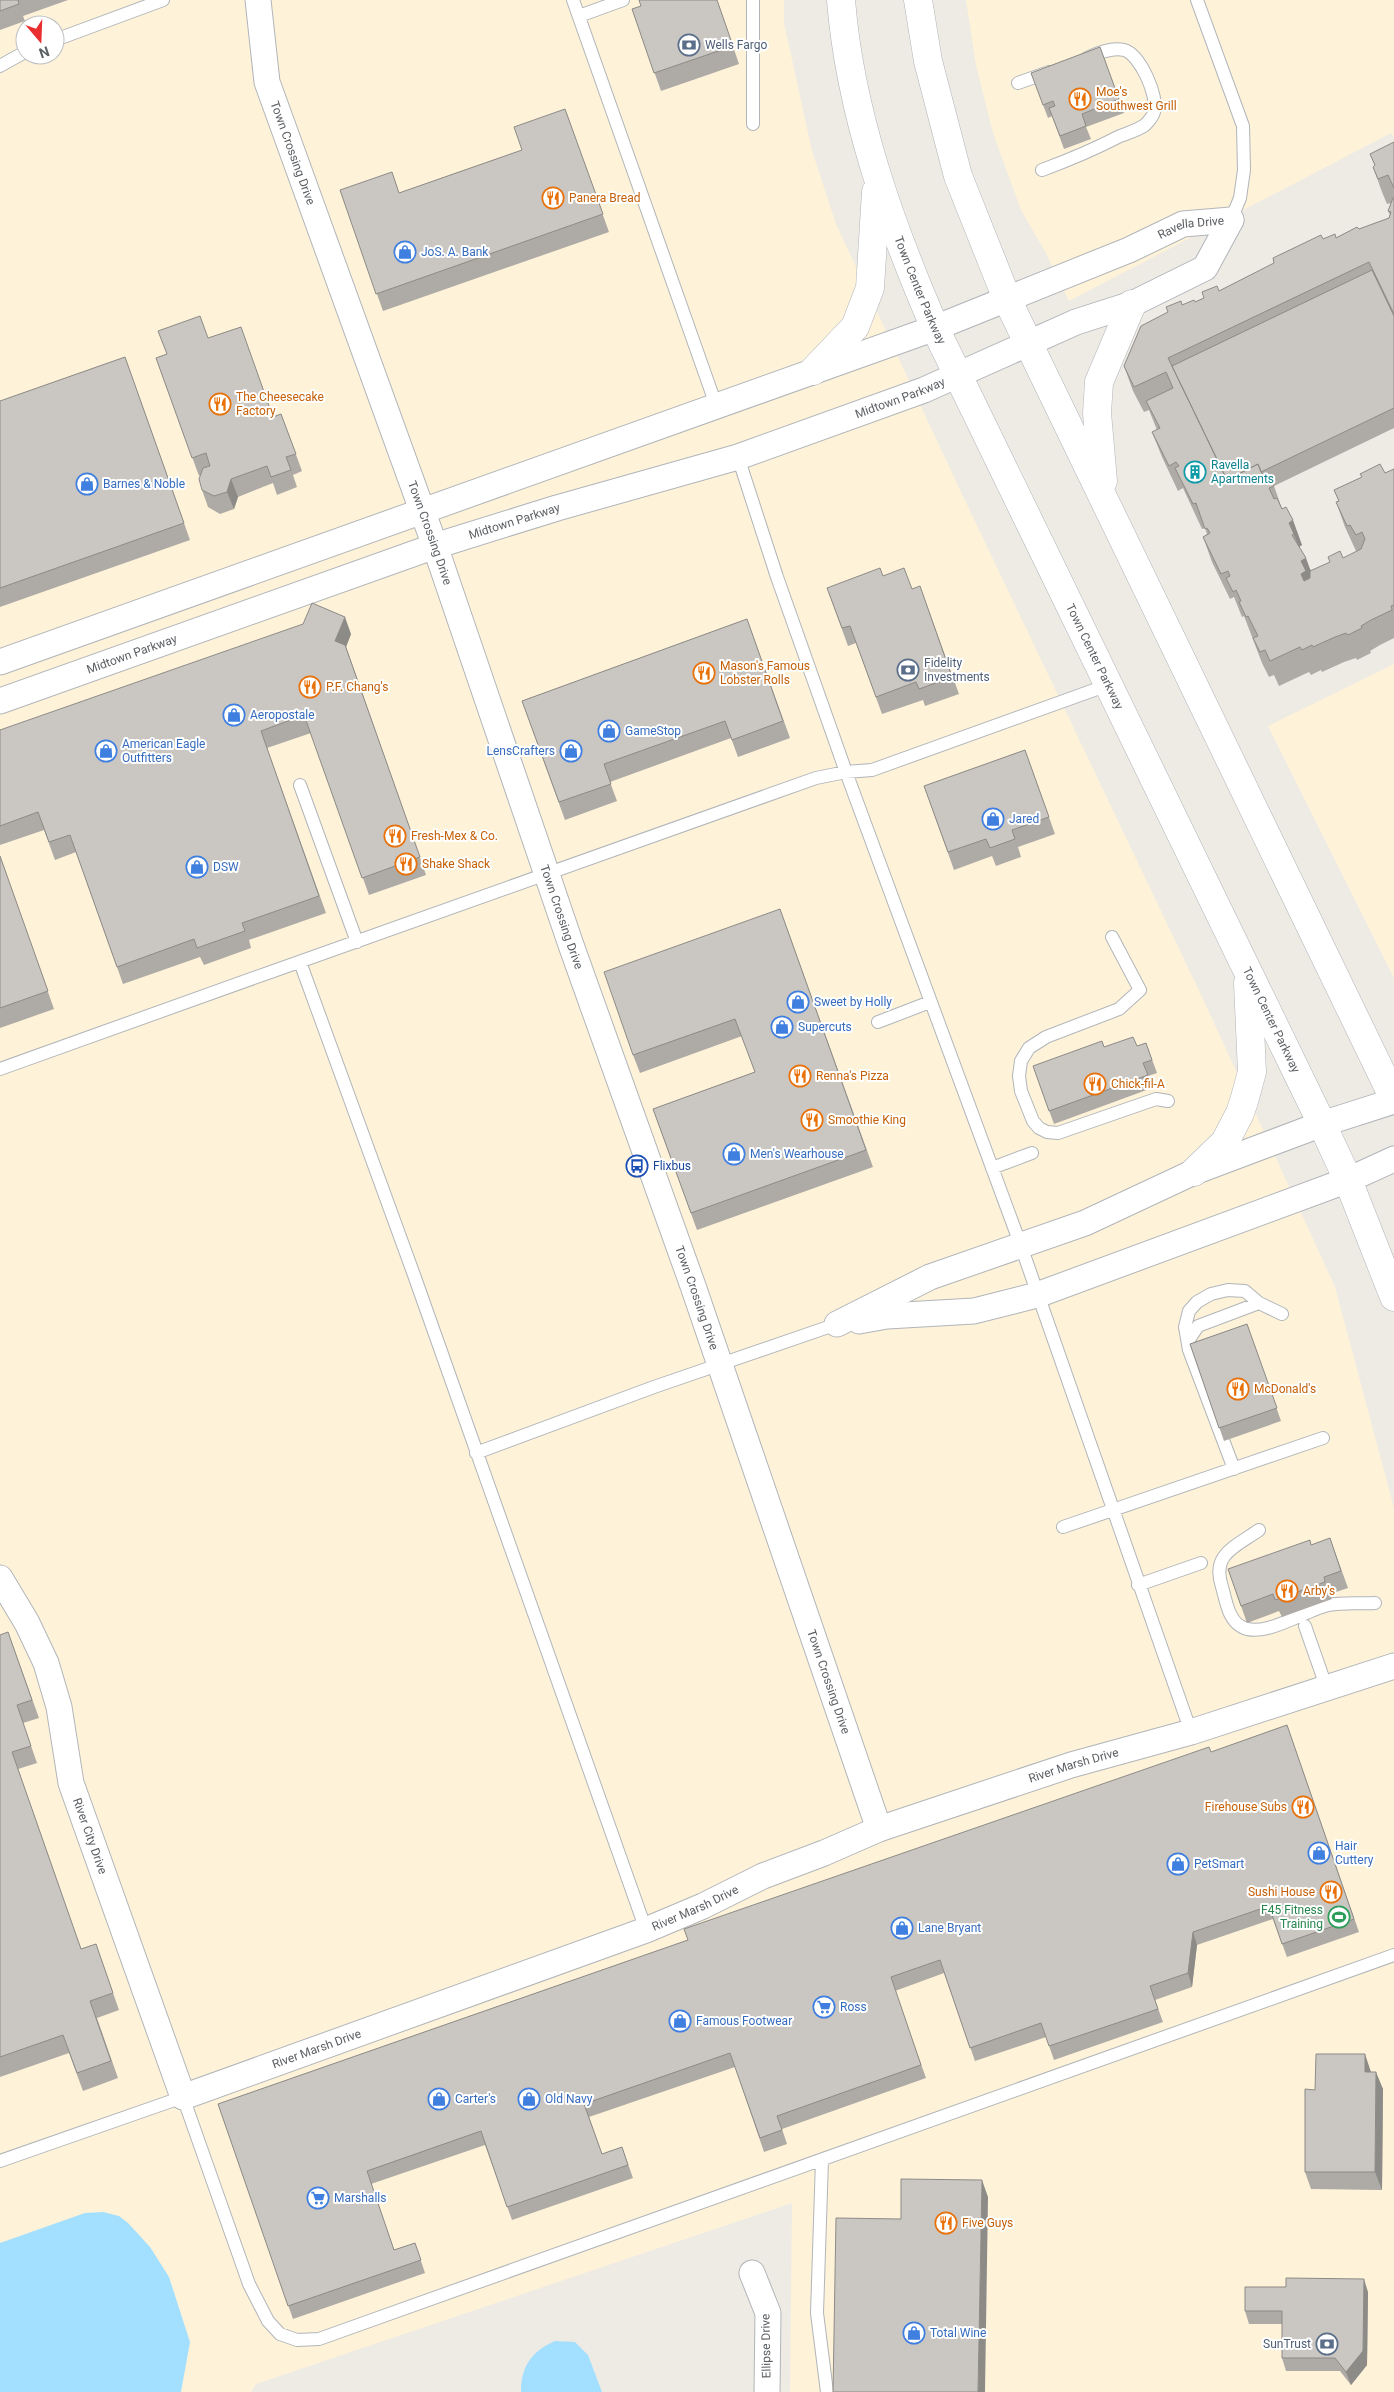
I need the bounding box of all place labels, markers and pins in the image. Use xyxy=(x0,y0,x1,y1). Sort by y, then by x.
bank icon: Wells Fargo xyxy=(677,33,701,57)
place label: Wells Fargo xyxy=(705,38,767,52)
place label: Moe's Southwest Grill xyxy=(1096,85,1177,113)
restaurant icon: Moe's Southwest Grill xyxy=(1068,87,1092,111)
restaurant icon: Panera Bread xyxy=(541,186,565,210)
place label: Panera Bread xyxy=(569,191,640,205)
shop icon: JoS. A. Bank xyxy=(393,240,417,264)
place label: JoS. A. Bank xyxy=(421,245,489,259)
place label: The Cheesecake Factory xyxy=(236,390,324,418)
restaurant icon: The Cheesecake Factory xyxy=(208,392,232,416)
place label: Ravella Apartments xyxy=(1211,458,1274,486)
building icon: Ravella Apartments xyxy=(1183,460,1207,484)
shop icon: Barnes & Noble xyxy=(75,472,99,496)
place label: Barnes & Noble xyxy=(103,477,185,491)
place label: Fidelity Investments xyxy=(924,656,990,684)
bank icon: Fidelity Investments xyxy=(896,658,920,682)
place label: Mason's Famous Lobster Rolls xyxy=(720,659,810,687)
restaurant icon: Mason's Famous Lobster Rolls xyxy=(692,661,716,685)
restaurant icon: P.F. Chang's xyxy=(298,675,322,699)
place label: P.F. Chang's xyxy=(326,680,388,694)
shop icon: Aeropostale xyxy=(222,703,246,727)
place label: Aeropostale xyxy=(250,708,315,722)
shop icon: GameStop xyxy=(597,719,621,743)
place label: GameStop xyxy=(625,724,681,738)
place label: American Eagle Outfitters xyxy=(122,737,205,765)
shop icon: American Eagle Outfitters xyxy=(94,739,118,763)
shop icon: LensCrafters xyxy=(559,739,583,763)
place label: LensCrafters xyxy=(486,744,555,758)
shop icon: Jared xyxy=(981,807,1005,831)
place label: Jared xyxy=(1009,812,1039,826)
restaurant icon: Fresh-Mex & Co. xyxy=(383,824,407,848)
place label: Fresh-Mex & Co. xyxy=(411,829,498,843)
restaurant icon: Shake Shack xyxy=(394,852,418,876)
shop icon: DSW xyxy=(185,855,209,879)
place label: Shake Shack xyxy=(422,857,491,871)
place label: DSW xyxy=(213,860,239,874)
shop icon: Sweet by Holly xyxy=(786,990,810,1014)
place label: Sweet by Holly xyxy=(814,995,892,1009)
shop icon: Supercuts xyxy=(770,1015,794,1039)
place label: Supercuts xyxy=(798,1020,852,1034)
restaurant icon: Renna's Pizza xyxy=(788,1064,812,1088)
place label: Renna's Pizza xyxy=(816,1069,889,1083)
restaurant icon: Chick-fil-A xyxy=(1083,1072,1107,1096)
place label: Chick-fil-A xyxy=(1111,1077,1165,1091)
restaurant icon: Smoothie King xyxy=(800,1108,824,1132)
place label: Smoothie King xyxy=(828,1113,906,1127)
shop icon: Men's Wearhouse xyxy=(722,1142,746,1166)
place label: Men's Wearhouse xyxy=(750,1147,844,1161)
bus stop icon: Flixbus xyxy=(625,1154,649,1178)
place label: Flixbus xyxy=(653,1159,691,1173)
restaurant icon: McDonald's xyxy=(1226,1377,1250,1401)
place label: McDonald's xyxy=(1254,1382,1316,1396)
restaurant icon: Arby's xyxy=(1275,1579,1299,1603)
place label: Arby's xyxy=(1303,1584,1335,1598)
restaurant icon: Firehouse Subs xyxy=(1291,1795,1315,1819)
place label: Firehouse Subs xyxy=(1205,1800,1287,1814)
place label: Hair Cuttery xyxy=(1335,1839,1374,1867)
shop icon: Hair Cuttery xyxy=(1307,1841,1331,1865)
shop icon: PetSmart xyxy=(1166,1852,1190,1876)
place label: PetSmart xyxy=(1194,1857,1244,1871)
restaurant icon: Sushi House xyxy=(1319,1880,1343,1904)
place label: Sushi House xyxy=(1248,1885,1315,1899)
place label: F45 Fitness Training xyxy=(1261,1903,1323,1931)
sports icon: F45 Fitness Training xyxy=(1327,1905,1351,1929)
shop icon: Lane Bryant xyxy=(890,1916,914,1940)
place label: Lane Bryant xyxy=(918,1921,981,1935)
supermarket icon: Ross xyxy=(812,1995,836,2019)
place label: Ross xyxy=(840,2000,867,2014)
shop icon: Famous Footwear xyxy=(668,2009,692,2033)
place label: Famous Footwear xyxy=(696,2014,792,2028)
shop icon: Carter's xyxy=(427,2087,451,2111)
shop icon: Old Navy xyxy=(517,2087,541,2111)
place label: Carter's xyxy=(455,2092,496,2106)
place label: Old Navy xyxy=(545,2092,593,2106)
supermarket icon: Marshalls xyxy=(306,2186,330,2210)
place label: Marshalls xyxy=(334,2191,386,2205)
restaurant icon: Five Guys xyxy=(934,2211,958,2235)
place label: Five Guys xyxy=(962,2216,1013,2230)
shop icon: Total Wine xyxy=(902,2321,926,2345)
place label: Total Wine xyxy=(930,2326,986,2340)
bank icon: SunTrust xyxy=(1315,2332,1339,2356)
place label: SunTrust xyxy=(1263,2337,1311,2351)

